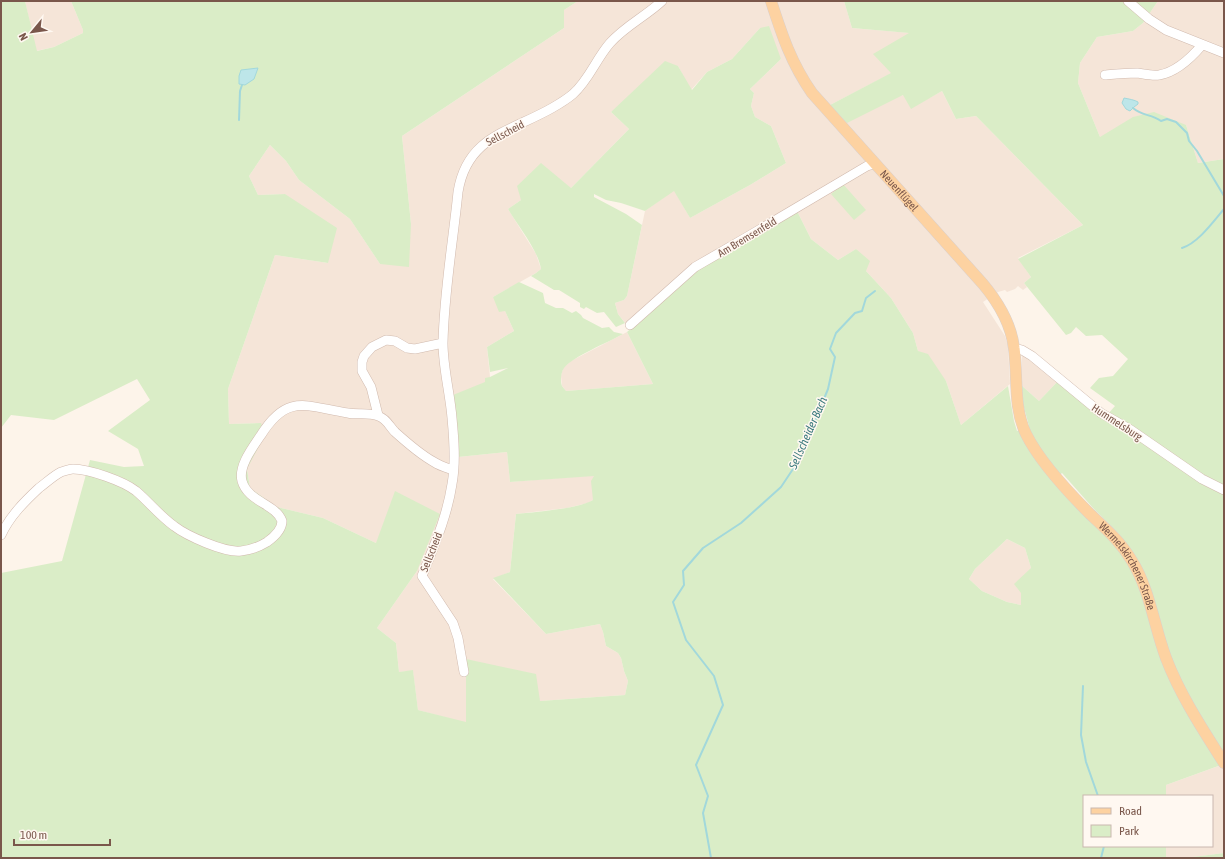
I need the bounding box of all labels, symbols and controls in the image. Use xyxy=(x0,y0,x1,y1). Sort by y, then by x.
north arrow xyxy=(12,12,52,52)
text: N xyxy=(16,31,30,43)
street label: Sellscheid xyxy=(484,118,526,148)
street label: Neuenflügel xyxy=(878,168,921,214)
street label: Am Bremsenfeld xyxy=(715,215,779,259)
water label: Sellscheider Bach xyxy=(785,395,830,472)
street label: Hummelsburg xyxy=(1090,401,1145,443)
street label: Wermelskirchener Straße xyxy=(1097,520,1157,611)
street label: Sellscheid xyxy=(418,531,444,573)
legend xyxy=(1083,795,1213,847)
text: Road xyxy=(1119,804,1142,818)
scale bar xyxy=(14,821,110,847)
text: Park xyxy=(1119,824,1140,838)
text: 100 m xyxy=(20,828,47,842)

